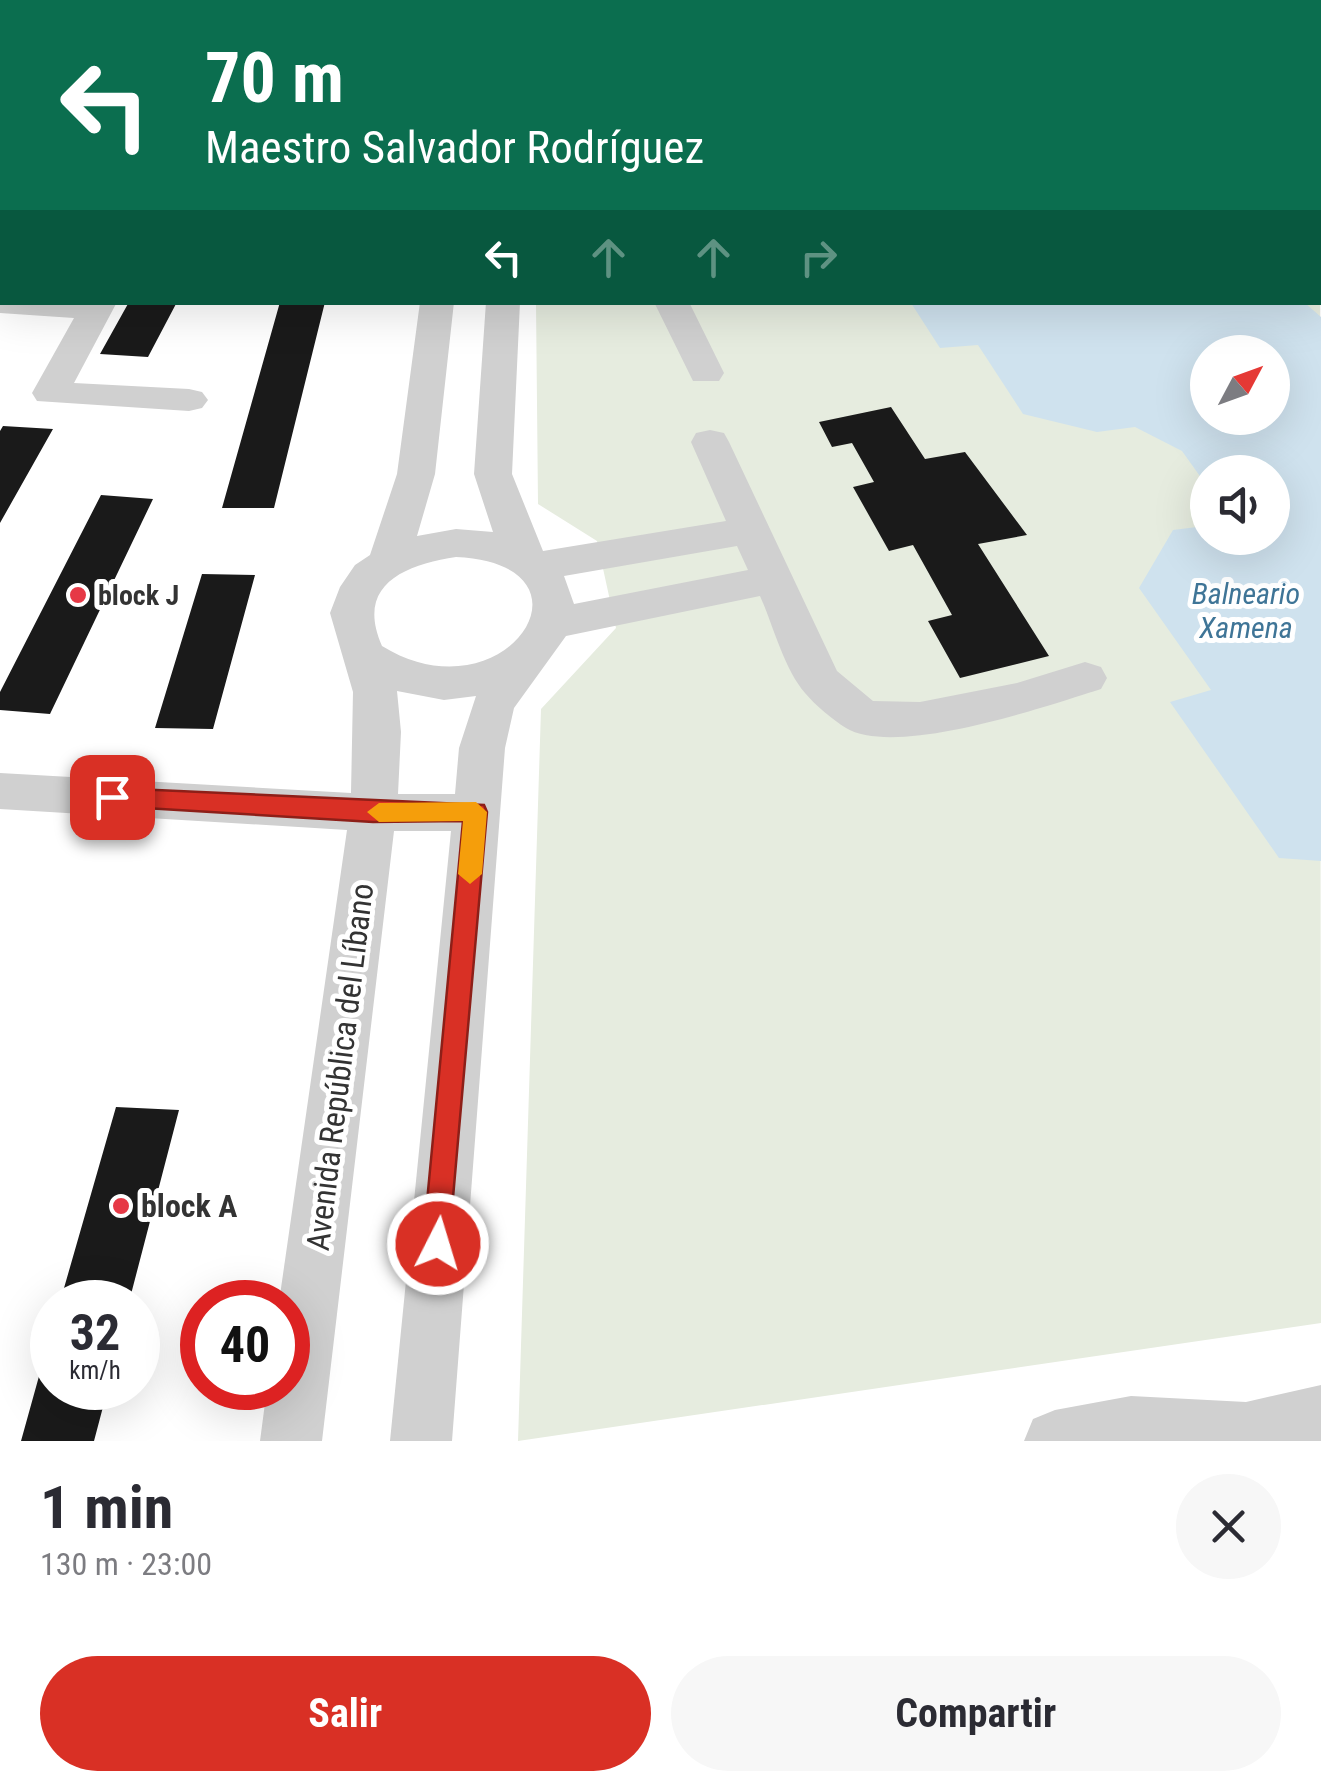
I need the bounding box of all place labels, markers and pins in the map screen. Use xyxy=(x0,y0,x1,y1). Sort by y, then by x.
place label: block J xyxy=(98,579,179,612)
marker: block J xyxy=(67,584,89,606)
pin xyxy=(70,755,155,840)
place label: block A xyxy=(141,1187,237,1225)
marker: block A xyxy=(110,1195,132,1217)

